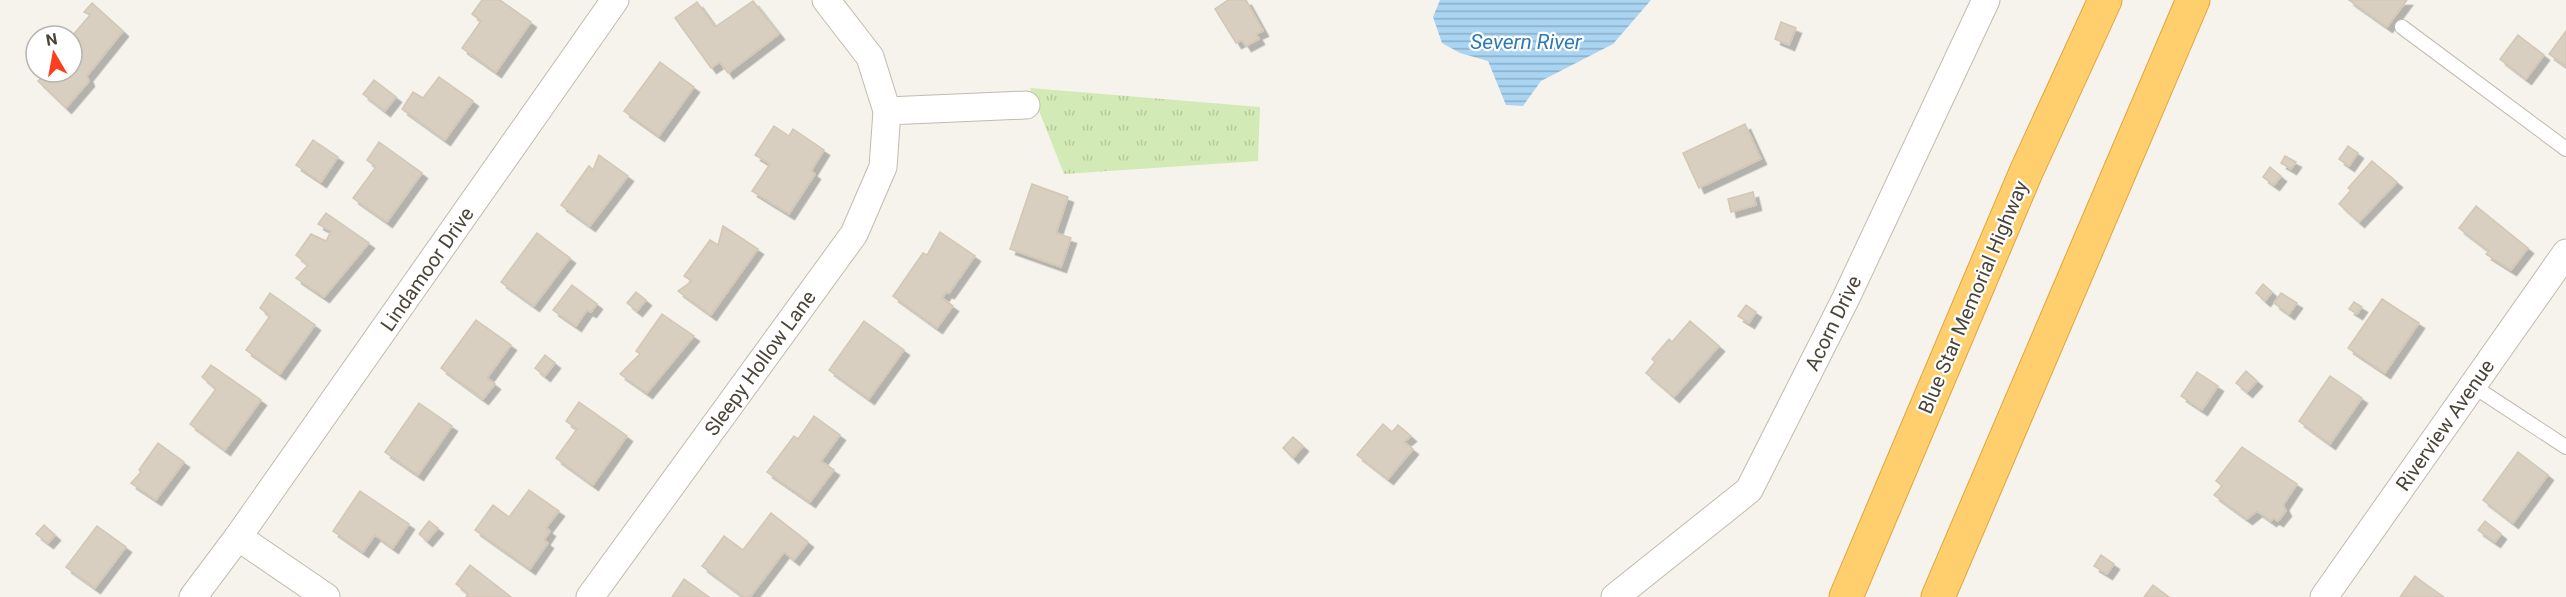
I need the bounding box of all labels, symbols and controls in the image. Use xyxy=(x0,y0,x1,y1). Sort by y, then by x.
north arrow xyxy=(24,24,84,84)
text: N xyxy=(44,29,59,50)
water label: Severn River xyxy=(1470,30,1583,54)
street label: Blue Star Memorial Highway xyxy=(1913,176,2033,417)
street label: Lindamoor Drive xyxy=(375,202,479,336)
street label: Acorn Drive xyxy=(1800,272,1866,374)
street label: Sleepy Hollow Lane xyxy=(699,286,821,440)
street label: Riverview Avenue xyxy=(2391,355,2499,495)

